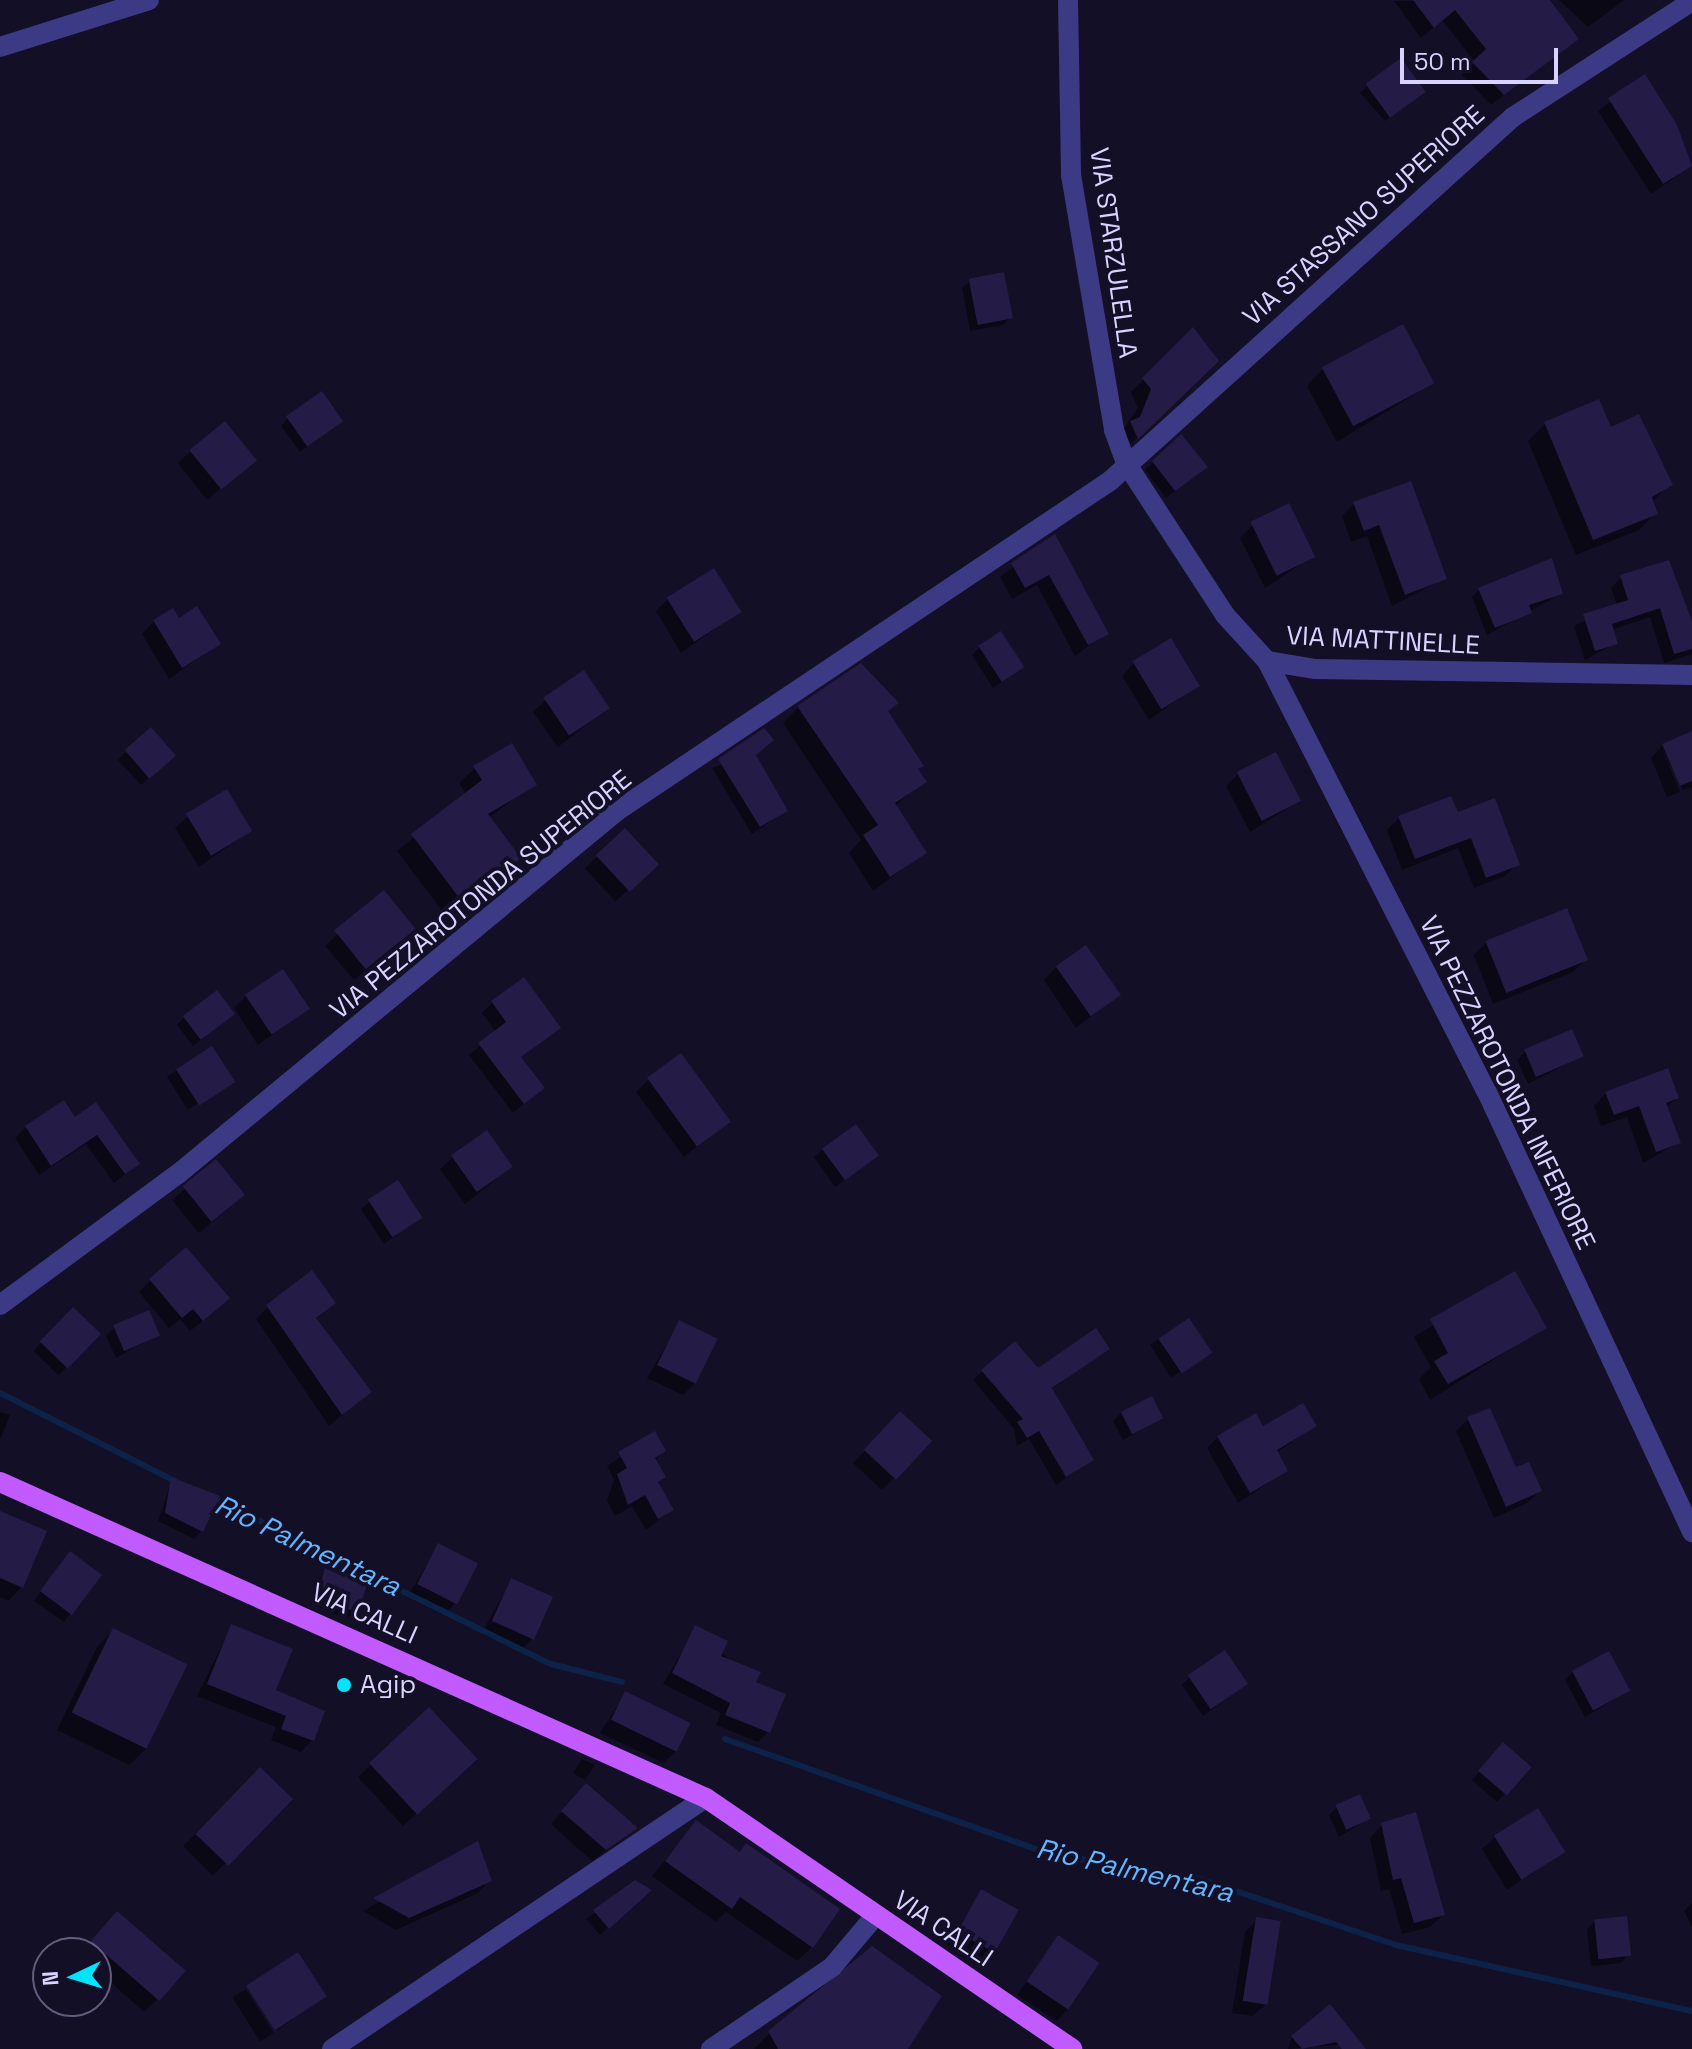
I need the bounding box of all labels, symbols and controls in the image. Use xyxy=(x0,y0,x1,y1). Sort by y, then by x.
scale bar xyxy=(1404,32,1562,82)
text: 50 m xyxy=(1414,46,1471,77)
street label: VIA STASSANO SUPERIORE xyxy=(1237,99,1491,333)
street label: VIA STARZULELLA xyxy=(1083,146,1143,360)
street label: VIA MATTINELLE xyxy=(1285,620,1481,662)
street label: VIA PEZZAROTONDA SUPERIORE xyxy=(324,764,638,1026)
street label: VIA PEZZAROTONDA INFERIORE xyxy=(1412,911,1602,1255)
water label: Rio Palmentara xyxy=(210,1487,406,1603)
street label: VIA CALLI xyxy=(306,1577,422,1651)
place label: Agip xyxy=(360,1669,416,1701)
marker: Agip xyxy=(335,1676,353,1694)
water label: Rio Palmentara xyxy=(1033,1831,1237,1909)
street label: VIA CALLI xyxy=(887,1884,999,1974)
north arrow xyxy=(32,1937,112,2017)
text: N xyxy=(36,1970,65,1987)

